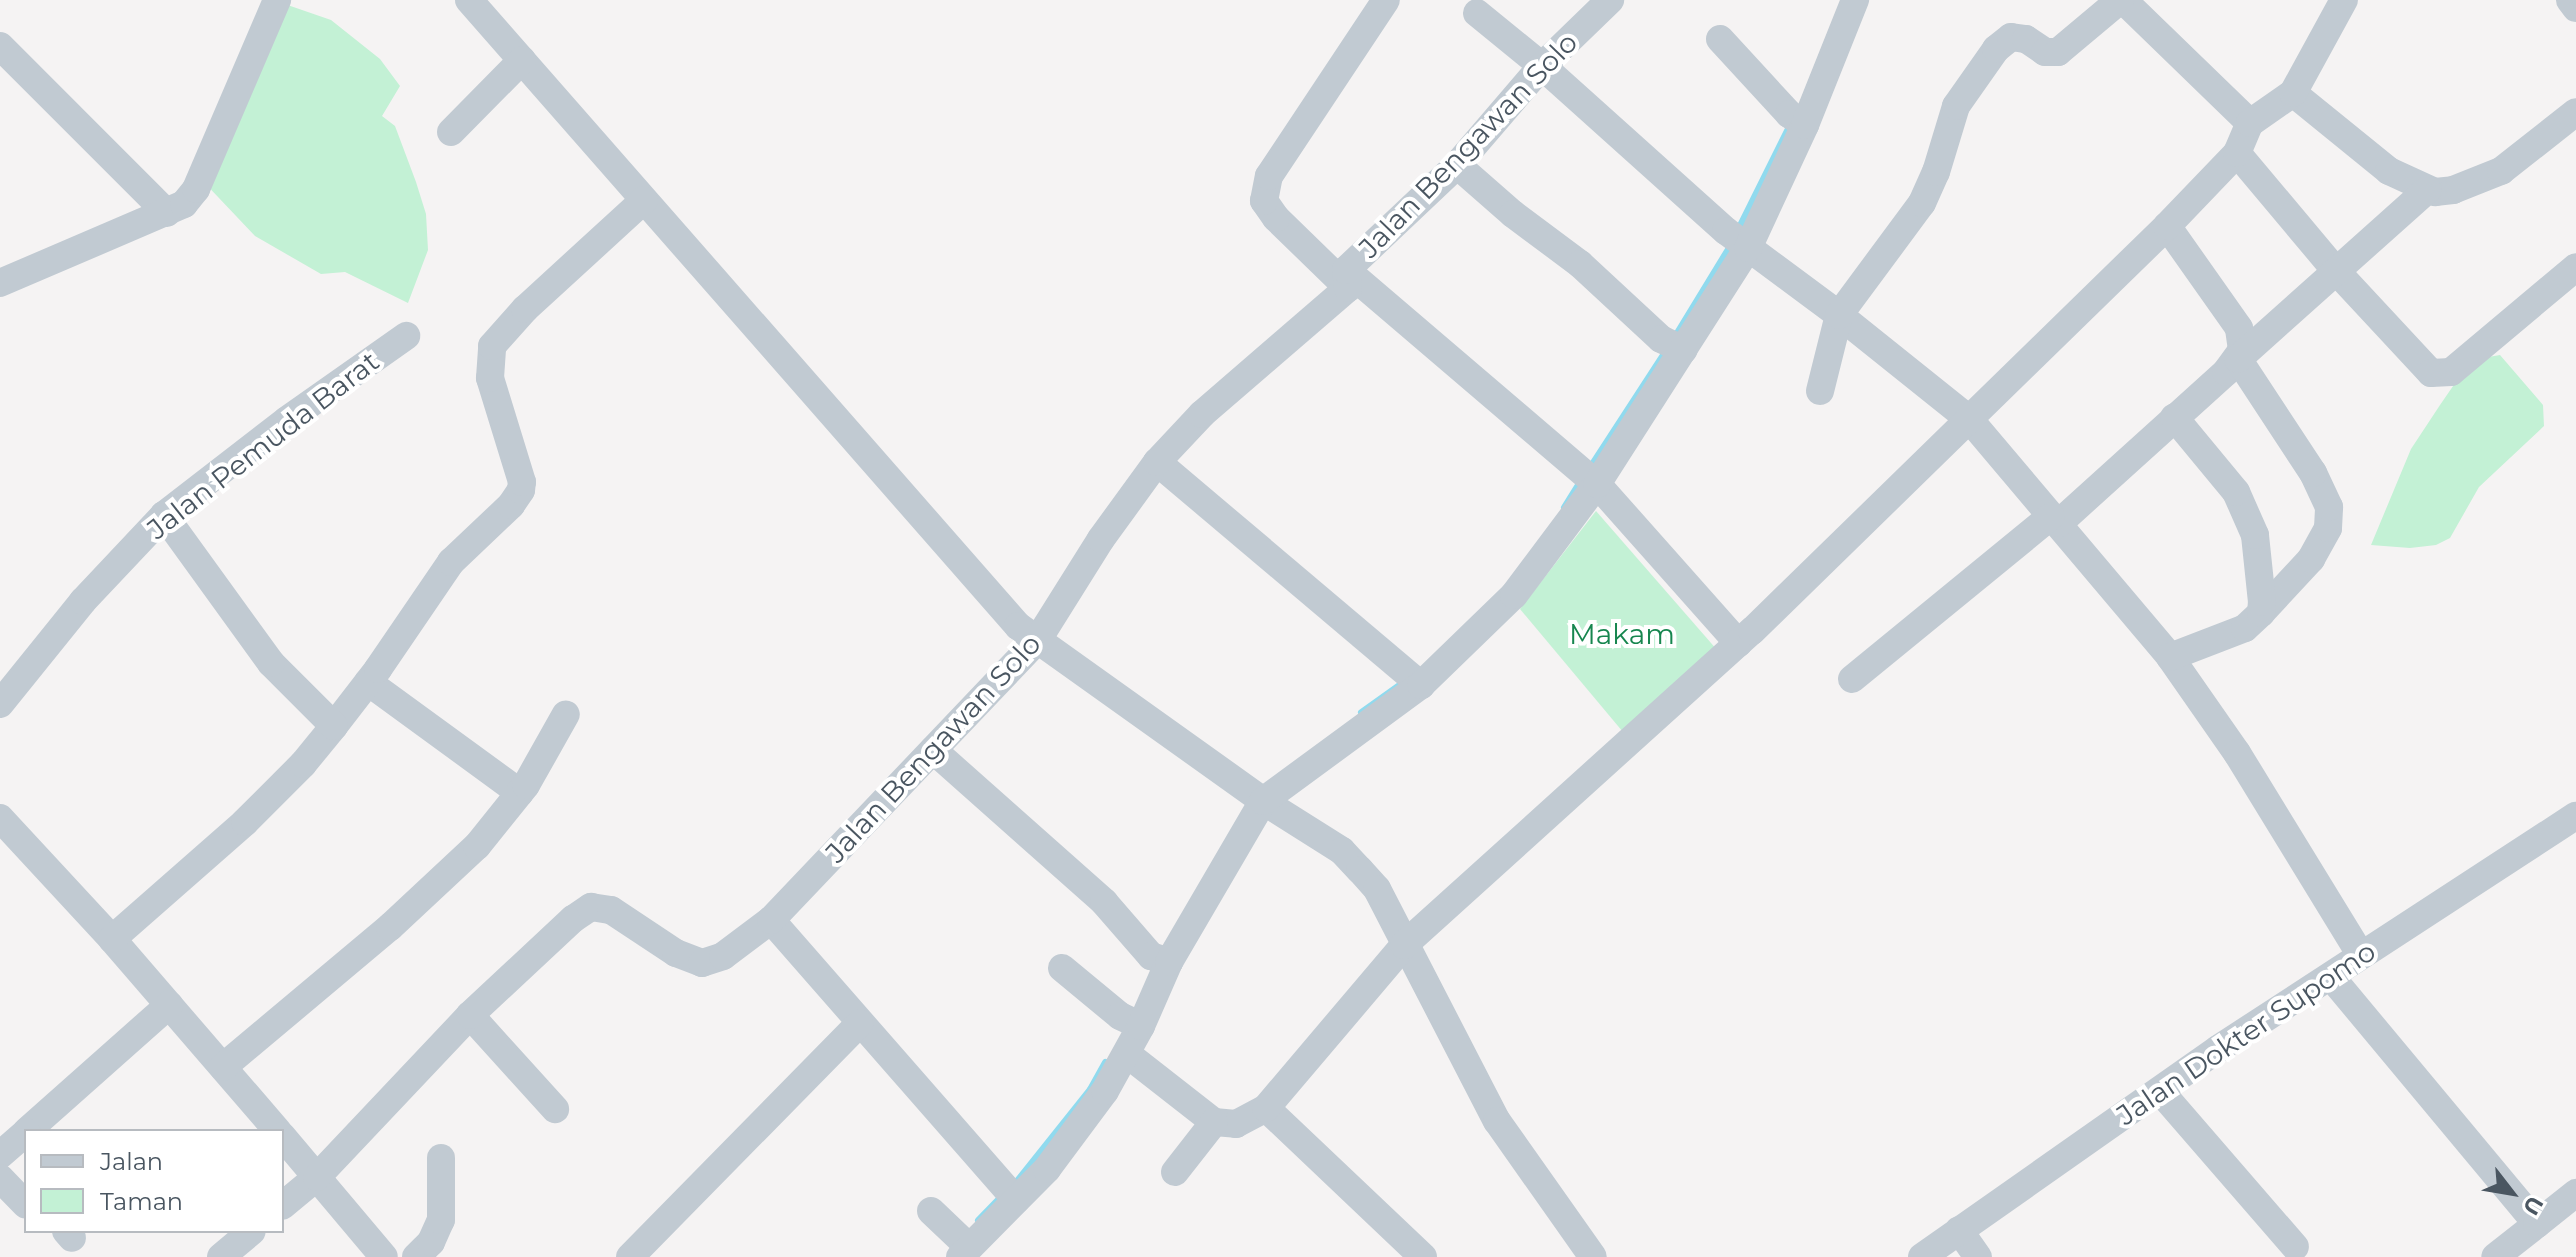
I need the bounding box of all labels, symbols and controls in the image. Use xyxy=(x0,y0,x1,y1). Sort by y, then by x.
street label: Jalan Bengawan Solo xyxy=(1352,25,1584,265)
street label: Jalan Pemuda Barat xyxy=(141,344,385,546)
park label: Makam xyxy=(1569,617,1675,651)
street label: Jalan Bengawan Solo xyxy=(818,627,1048,869)
street label: Jalan Dokter Supomo xyxy=(2110,934,2382,1132)
legend xyxy=(24,1129,284,1233)
text: Jalan xyxy=(100,1147,163,1176)
north arrow xyxy=(2472,1153,2552,1233)
text: Taman xyxy=(100,1187,183,1216)
text: U xyxy=(2517,1191,2549,1220)

